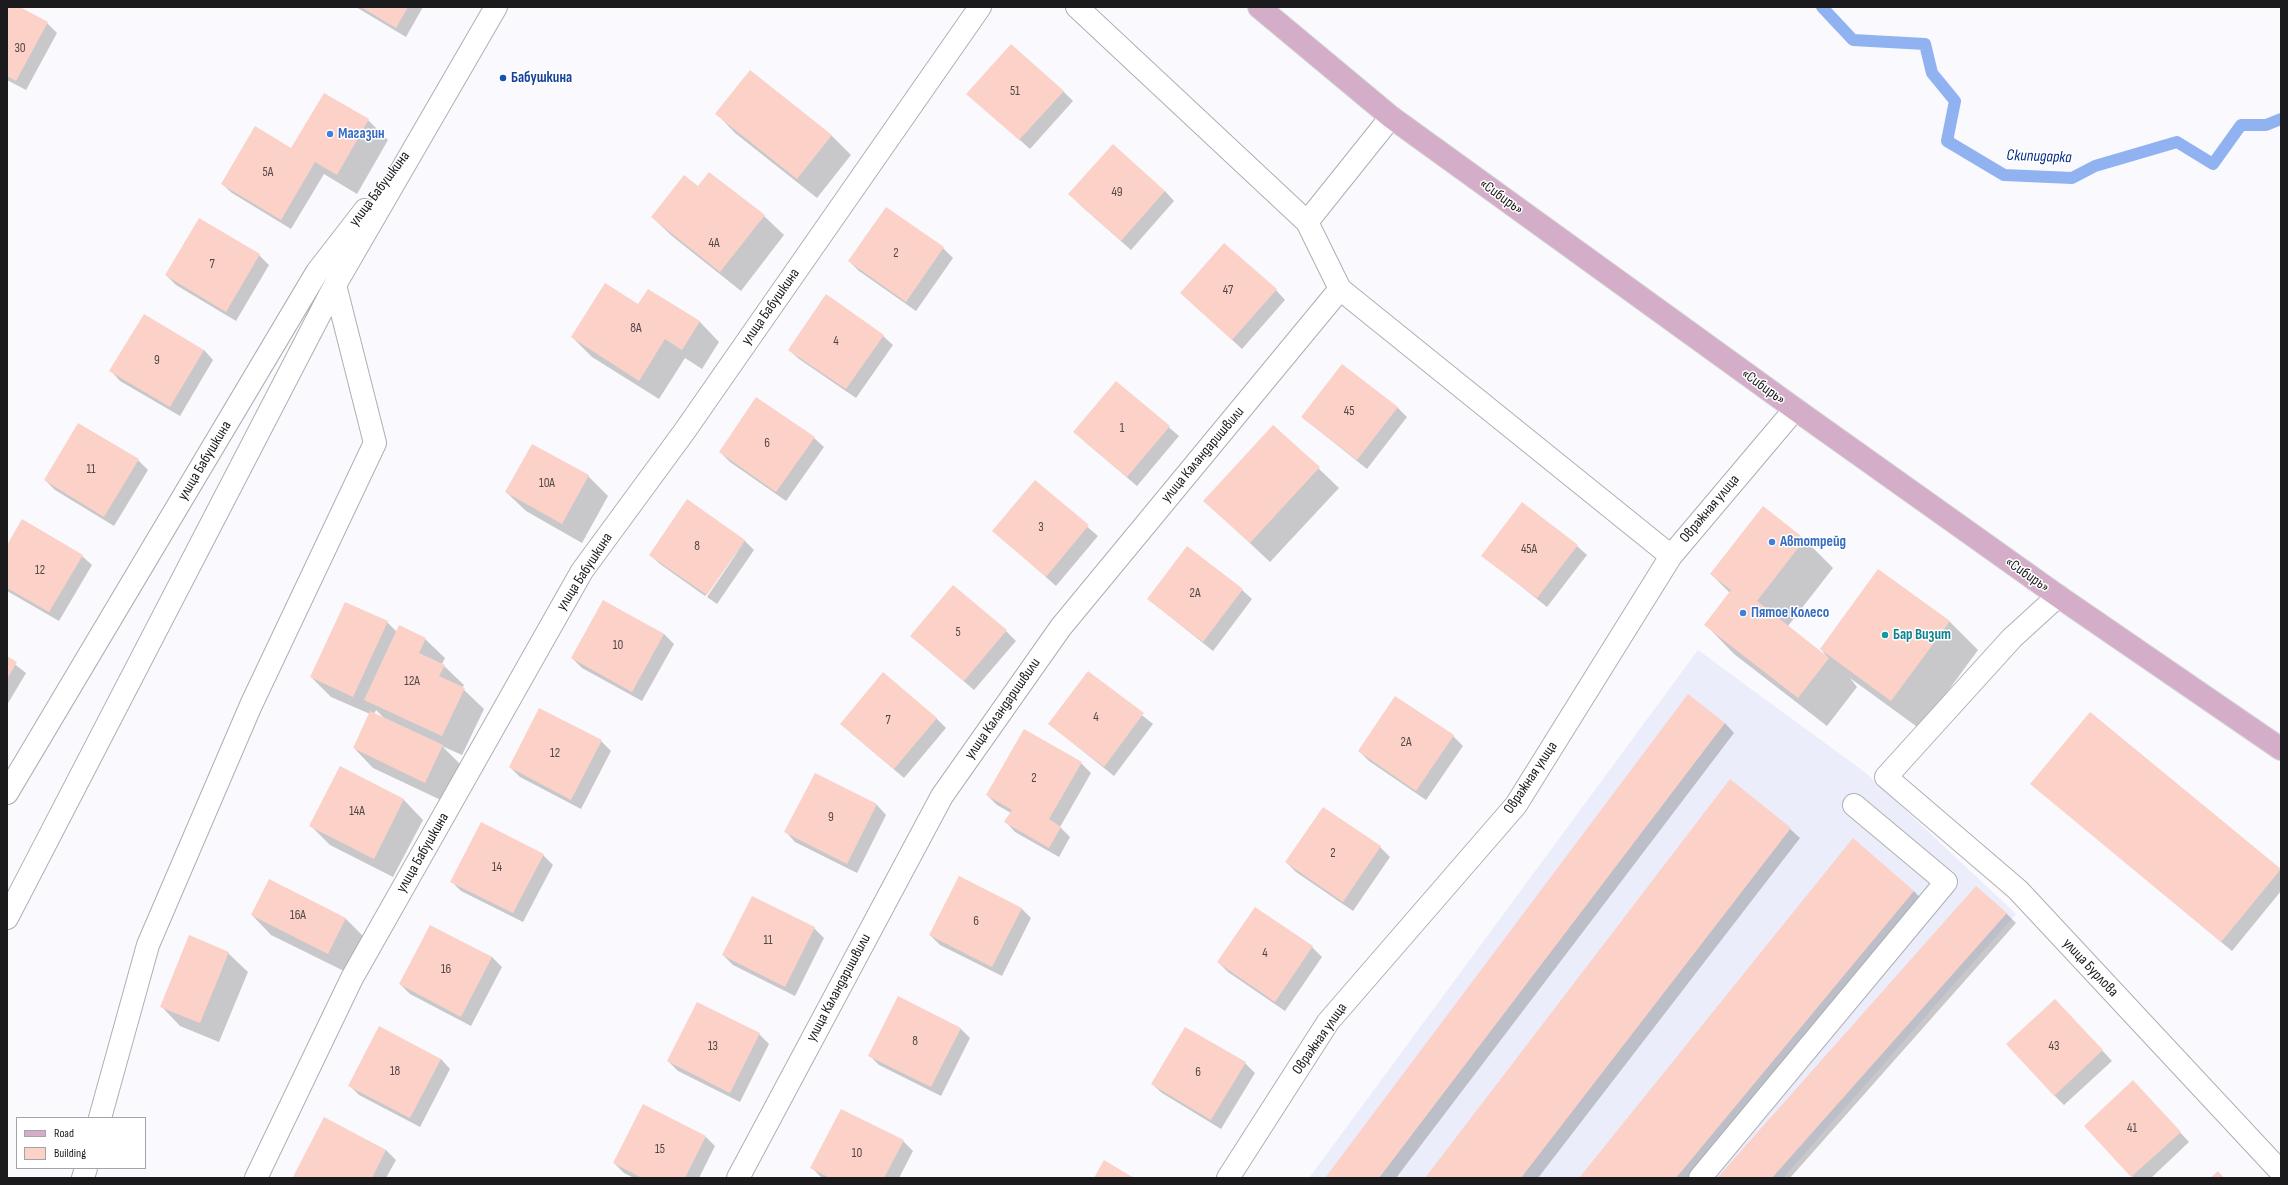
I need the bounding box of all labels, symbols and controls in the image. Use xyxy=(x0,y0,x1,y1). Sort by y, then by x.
house number: 30 xyxy=(14,41,26,57)
place label: Бабушкина xyxy=(511,69,572,87)
marker: Бабушкина xyxy=(498,73,508,83)
house number: 51 xyxy=(1010,84,1020,100)
place label: Магазин xyxy=(338,125,385,143)
marker: Магазин xyxy=(325,129,335,139)
water label: Скипидарка xyxy=(2006,146,2072,168)
street label: улица Бабушкина xyxy=(346,148,414,230)
house number: 5А xyxy=(263,165,273,181)
street label: «Сибирь» xyxy=(1476,175,1526,219)
house number: 49 xyxy=(1111,185,1123,201)
house number: 4А xyxy=(709,236,719,252)
house number: 2 xyxy=(893,246,899,262)
house number: 7 xyxy=(209,257,215,273)
street label: улица Бабушкина xyxy=(738,265,804,349)
house number: 47 xyxy=(1223,283,1233,299)
house number: 8А xyxy=(630,321,642,337)
house number: 4 xyxy=(833,334,839,350)
house number: 9 xyxy=(154,353,160,369)
street label: «Сибирь» xyxy=(1738,365,1788,409)
street label: улица Каландаришвили xyxy=(1158,403,1248,507)
house number: 45 xyxy=(1344,404,1354,420)
street label: улица Бабушкина xyxy=(174,418,236,504)
house number: 1 xyxy=(1120,421,1124,437)
house number: 6 xyxy=(764,436,770,452)
house number: 11 xyxy=(86,462,96,478)
street label: Овражная улица xyxy=(1676,471,1744,547)
house number: 10А xyxy=(539,476,555,492)
house number: 3 xyxy=(1038,520,1044,536)
street label: улица Бабушкина xyxy=(553,530,617,614)
place label: Автотрейд xyxy=(1780,533,1846,551)
marker: Автотрейд xyxy=(1767,537,1777,547)
house number: 8 xyxy=(694,539,700,555)
house number: 45А xyxy=(1521,542,1537,558)
street label: «Сибирь» xyxy=(2001,553,2053,597)
house number: 12 xyxy=(35,563,45,579)
house number: 2А xyxy=(1190,586,1200,602)
place label: Пятое Колесо xyxy=(1751,604,1829,622)
marker: Пятое Колесо xyxy=(1738,608,1748,618)
house number: 5 xyxy=(955,625,961,641)
place label: Бар Визит xyxy=(1893,626,1951,644)
marker: Бар Визит xyxy=(1880,630,1890,640)
house number: 10 xyxy=(613,638,623,654)
street label: улица Каландаришвили xyxy=(961,655,1045,763)
house number: 12А xyxy=(404,674,420,690)
house number: 4 xyxy=(1093,710,1099,726)
house number: 7 xyxy=(885,713,891,729)
house number: 2А xyxy=(1401,735,1411,751)
street label: Овражная улица xyxy=(1500,738,1562,818)
house number: 12 xyxy=(550,746,560,762)
house number: 2 xyxy=(1031,771,1037,787)
house number: 14А xyxy=(349,804,365,820)
street label: улица Бабушкина xyxy=(393,810,453,896)
house number: 9 xyxy=(828,810,834,826)
house number: 2 xyxy=(1330,846,1336,862)
house number: 14 xyxy=(492,860,502,876)
house number: 16А xyxy=(290,908,306,924)
house number: 6 xyxy=(973,914,979,930)
street label: улица Каландаришвили xyxy=(803,931,875,1045)
house number: 11 xyxy=(763,933,773,949)
street label: улица Бурлова xyxy=(2058,935,2122,1001)
house number: 4 xyxy=(1262,946,1268,962)
house number: 16 xyxy=(441,962,451,978)
street label: Овражная улица xyxy=(1289,1000,1351,1078)
house number: 8 xyxy=(912,1034,918,1050)
house number: 13 xyxy=(708,1039,718,1055)
house number: 43 xyxy=(2049,1039,2059,1055)
house number: 18 xyxy=(390,1064,400,1080)
house number: 6 xyxy=(1195,1065,1201,1081)
legend xyxy=(16,1117,146,1169)
house number: 41 xyxy=(2127,1121,2137,1137)
text: Road xyxy=(54,1126,74,1141)
house number: 15 xyxy=(655,1142,665,1158)
text: Building xyxy=(54,1146,86,1161)
house number: 10 xyxy=(852,1146,862,1162)

